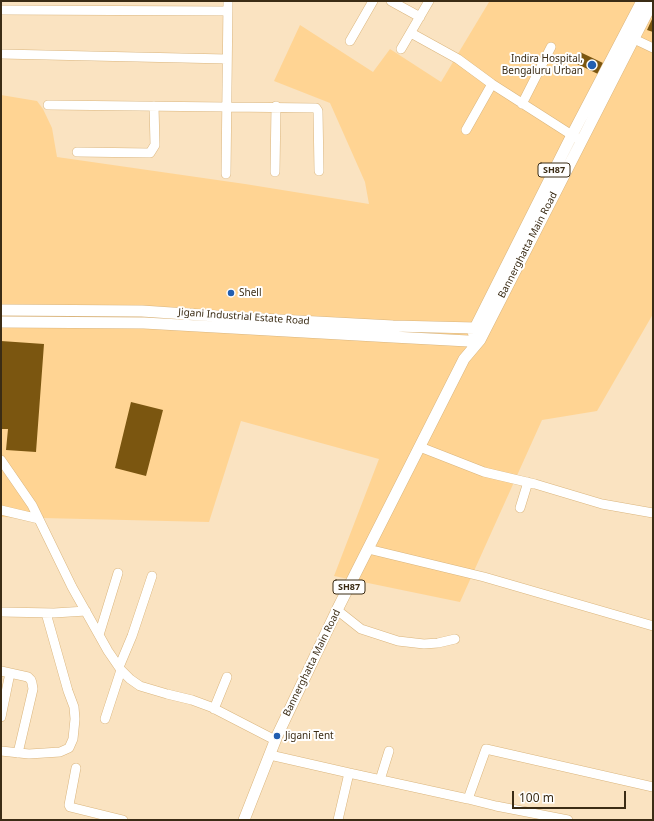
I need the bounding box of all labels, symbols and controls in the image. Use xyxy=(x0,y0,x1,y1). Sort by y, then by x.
place label: Indira Hospital, Bengaluru Urban xyxy=(502,53,583,76)
marker: Indira Hospital, Bengaluru Urban xyxy=(586,59,598,71)
road number: SH87 xyxy=(538,163,570,177)
street label: Bannerghatta Main Road xyxy=(496,190,560,300)
place label: Shell xyxy=(239,287,261,299)
marker: Shell xyxy=(226,288,236,298)
street label: Jigani Industrial Estate Road xyxy=(178,306,310,328)
road number: SH87 xyxy=(333,580,365,594)
street label: Bannerghatta Main Road xyxy=(281,608,343,718)
place label: Jigani Tent xyxy=(285,730,334,742)
marker: Jigani Tent xyxy=(272,731,282,741)
scale bar xyxy=(514,783,628,809)
text: 100 m xyxy=(519,789,554,806)

